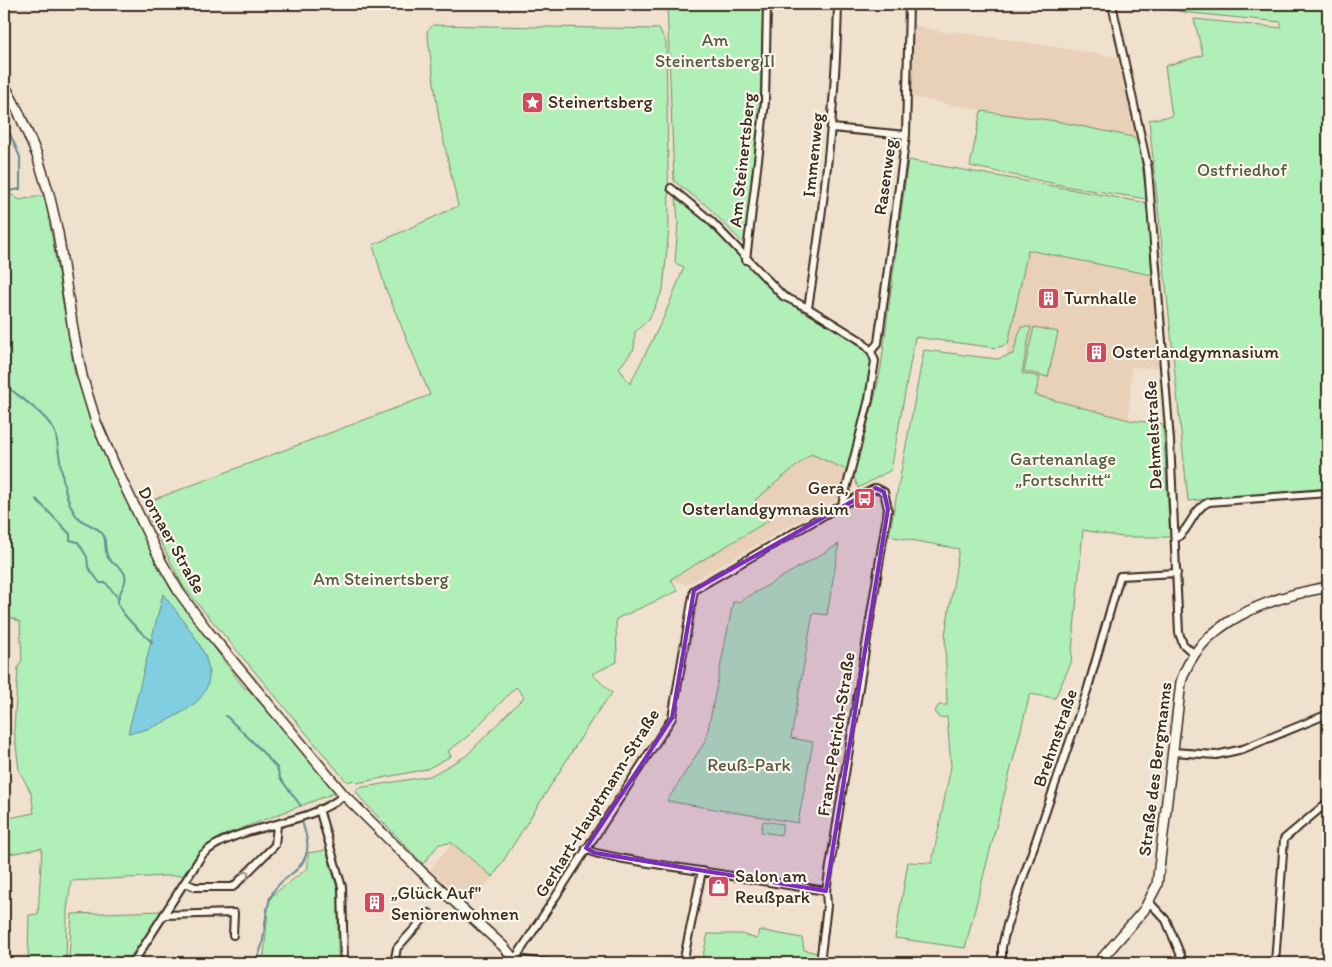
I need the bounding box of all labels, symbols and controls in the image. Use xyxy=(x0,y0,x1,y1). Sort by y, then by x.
park label: Am Steinertsberg II xyxy=(655,29,775,72)
place icon: Steinertsberg xyxy=(520,90,544,114)
place label: Steinertsberg xyxy=(548,91,653,113)
street label: Am Steinertsberg xyxy=(724,91,760,229)
street label: Immenweg xyxy=(798,111,828,198)
street label: Rasenweg xyxy=(869,137,901,216)
park label: Ostfriedhof xyxy=(1197,159,1287,181)
building icon: Turnhalle xyxy=(1036,286,1060,310)
place label: Turnhalle xyxy=(1064,287,1137,309)
building icon: Osterlandgymnasium xyxy=(1084,340,1108,364)
place label: Osterlandgymnasium xyxy=(1112,341,1279,363)
street label: Dehmelstraße xyxy=(1139,380,1167,490)
park label: Gartenanlage „Fortschritt“ xyxy=(1010,448,1116,491)
place label: Gera, Osterlandgymnasium xyxy=(682,477,849,520)
street label: Dornaer Straße xyxy=(133,483,211,597)
bus stop icon: Gera, Osterlandgymnasium xyxy=(853,486,877,510)
park label: Am Steinertsberg xyxy=(313,568,450,590)
one-way arrow xyxy=(679,642,689,650)
street label: Franz-Petrich-Straße xyxy=(812,650,860,818)
street label: Straße des Bergmanns xyxy=(1133,681,1177,857)
street label: Brehmstraße xyxy=(1028,686,1082,790)
street label: Gerhart-Hauptmann-Straße xyxy=(530,705,664,901)
park label: Reuß-Park xyxy=(707,754,791,776)
one-way arrow xyxy=(617,789,626,799)
place label: Salon am Reußpark xyxy=(735,865,811,908)
one-way arrow xyxy=(240,871,249,880)
shop icon: Salon am Reußpark xyxy=(707,874,731,898)
place label: „Glück Auf" Seniorenwohnen xyxy=(391,882,519,925)
building icon: „Glück Auf" Seniorenwohnen xyxy=(363,891,387,915)

